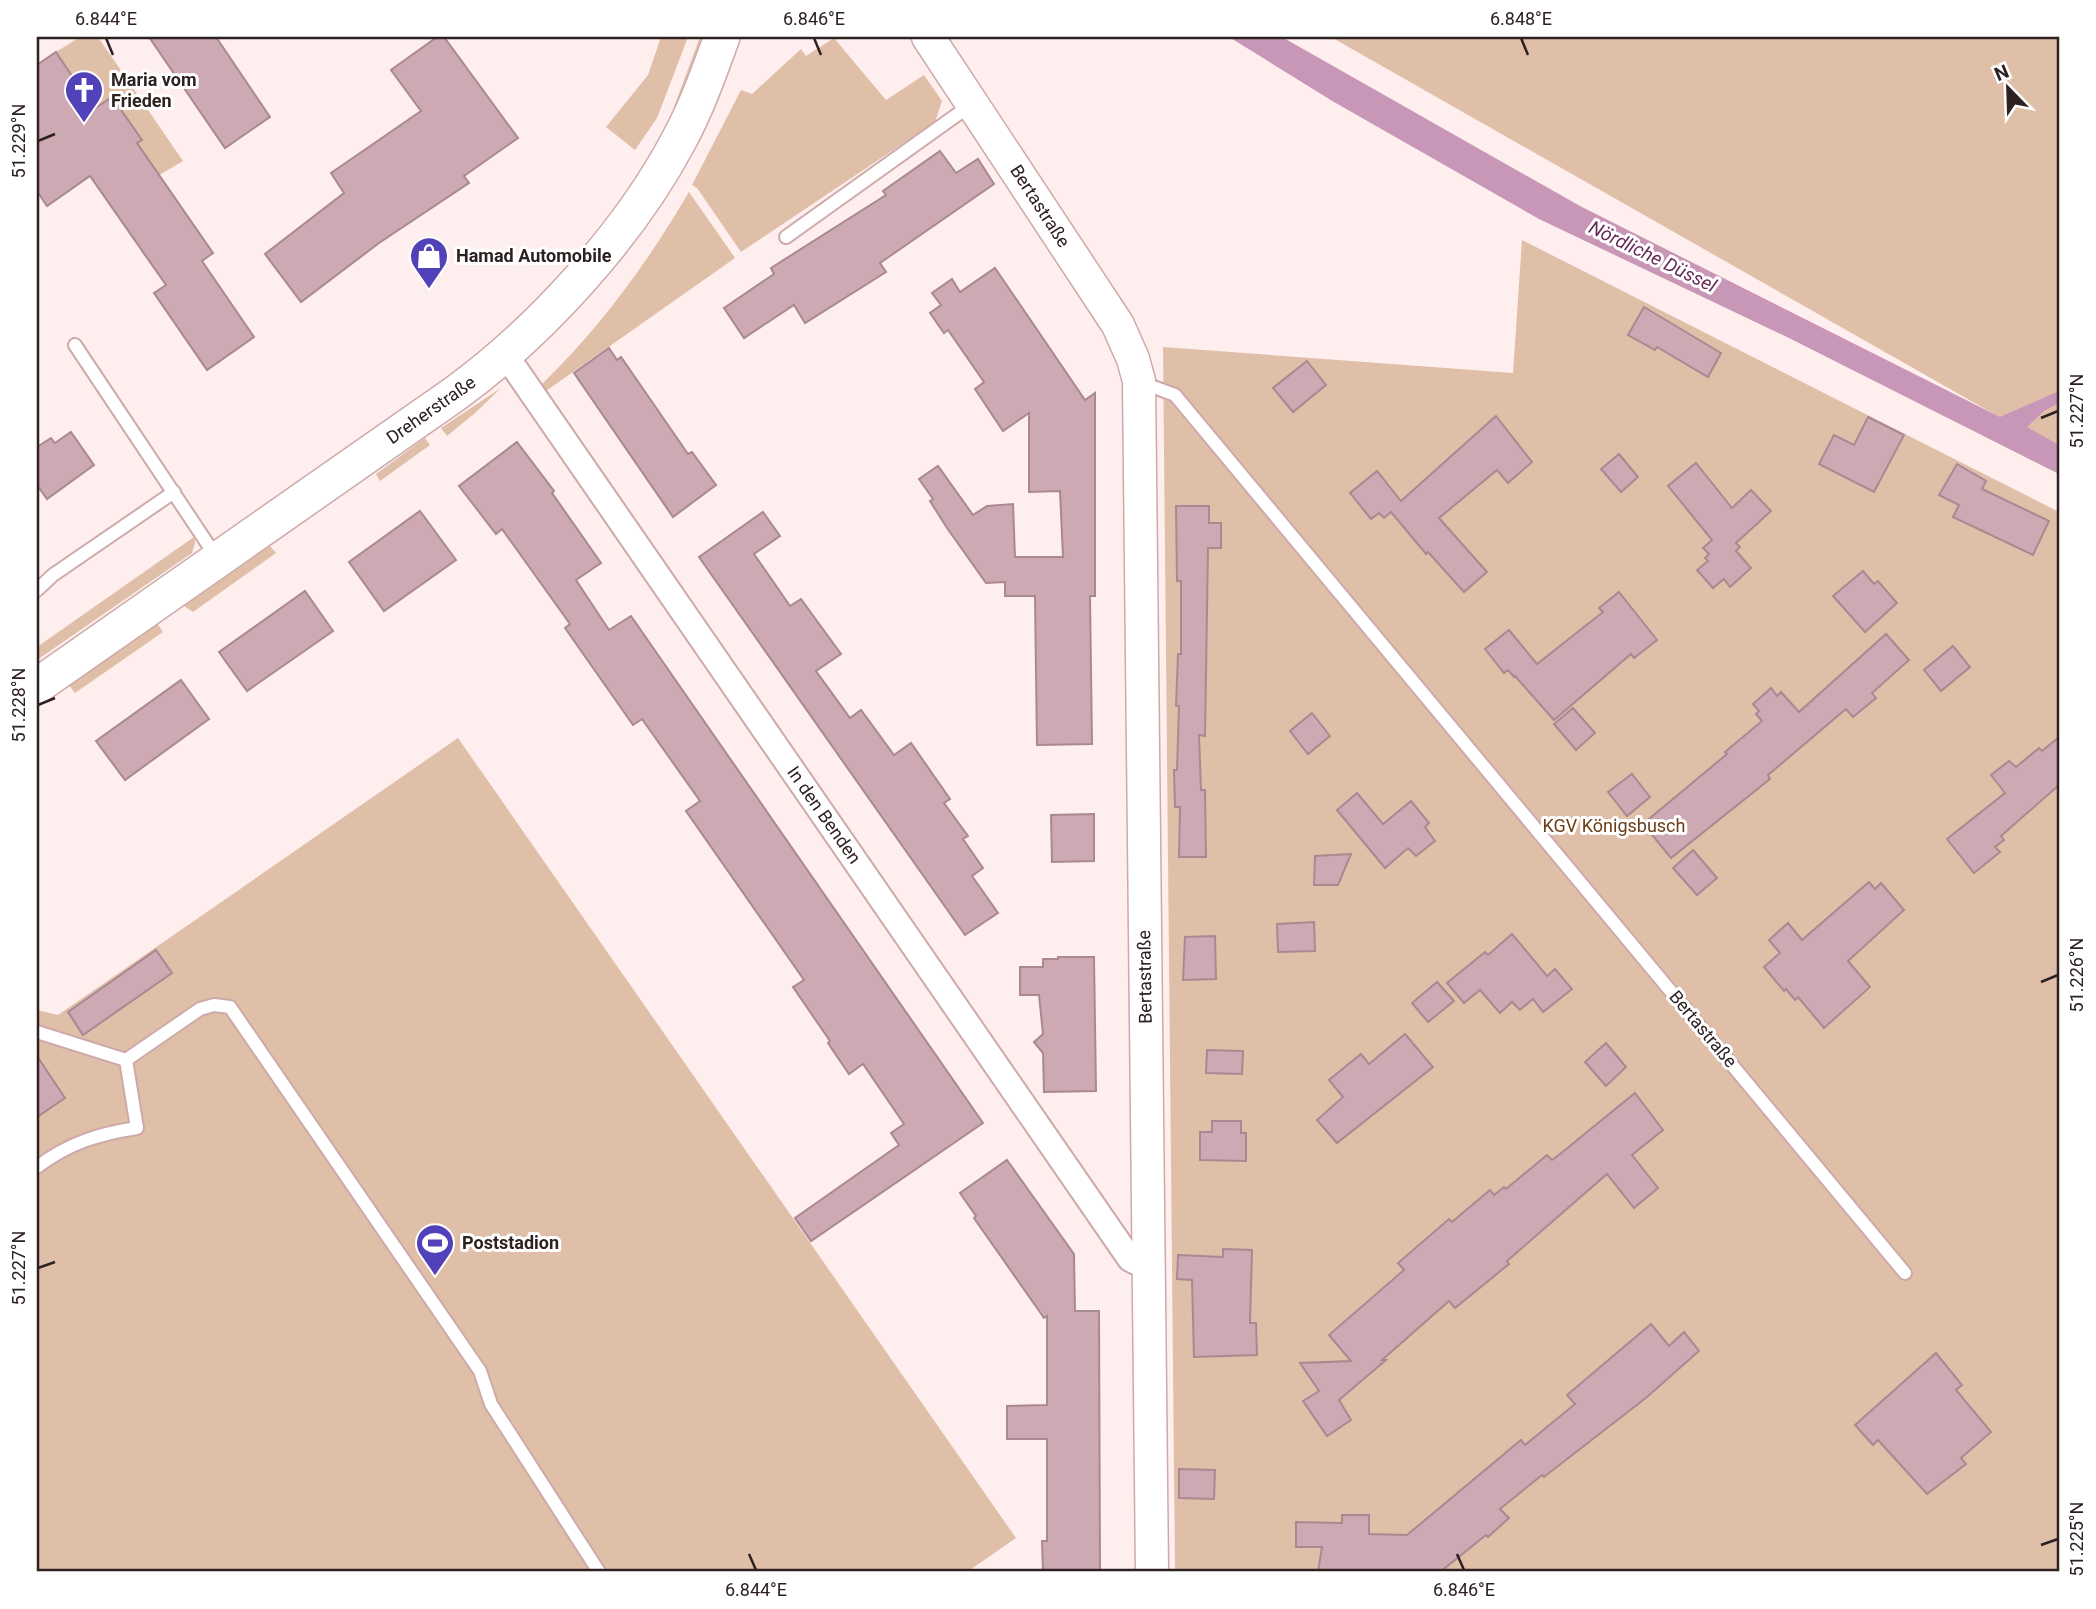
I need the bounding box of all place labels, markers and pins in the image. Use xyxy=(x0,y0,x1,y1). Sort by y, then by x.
church icon: Maria vom Frieden xyxy=(63,69,105,124)
place label: Maria vom Frieden xyxy=(111,69,197,111)
shop icon: Hamad Automobile xyxy=(408,235,450,290)
place label: Hamad Automobile xyxy=(456,245,612,266)
sports icon: Poststadion xyxy=(414,1222,456,1277)
place label: Poststadion xyxy=(462,1232,559,1253)

